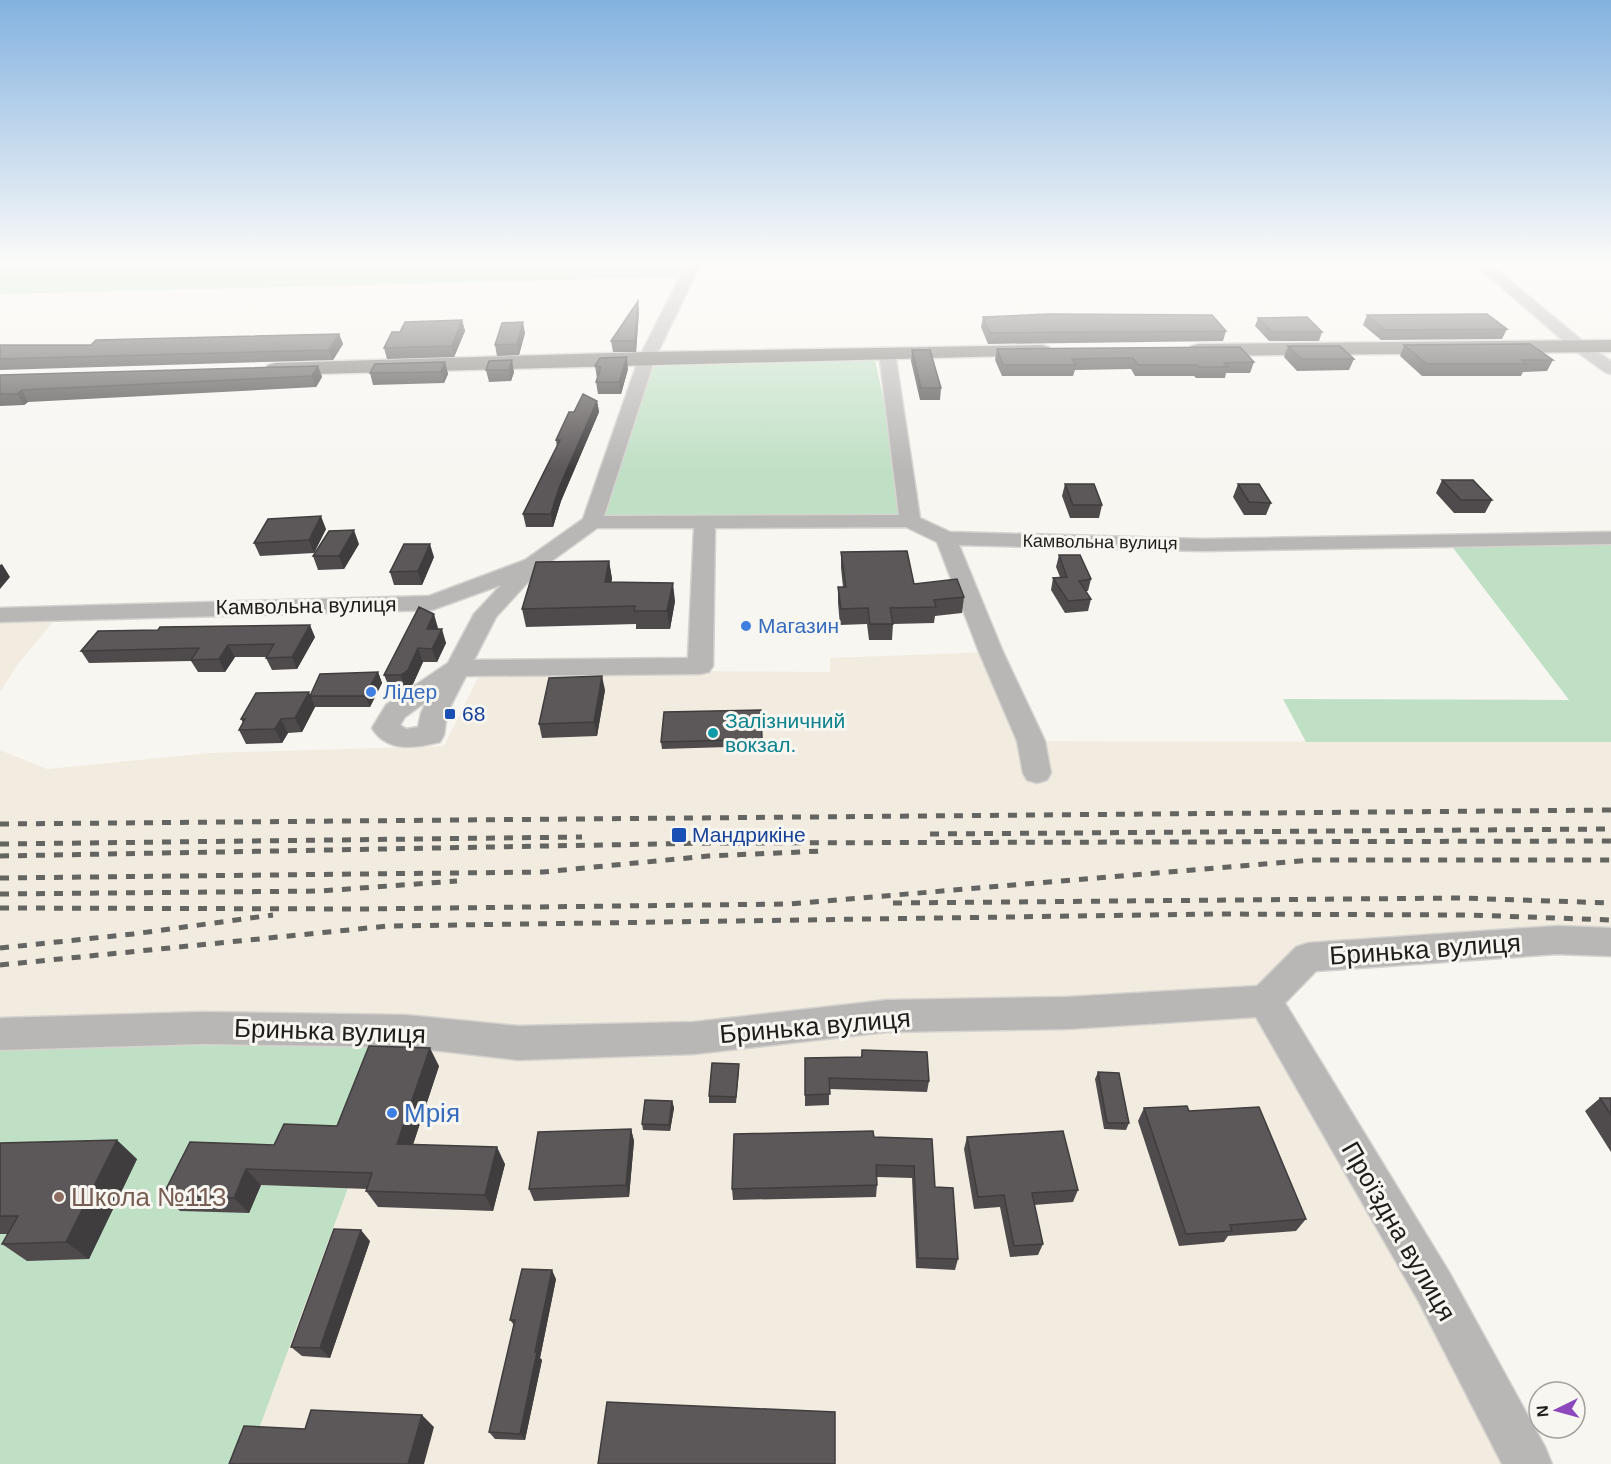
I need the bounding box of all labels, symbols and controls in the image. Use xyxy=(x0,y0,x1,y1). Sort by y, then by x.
street label: Камвольна вулиця xyxy=(1022,531,1178,553)
street label: Камвольна вулиця xyxy=(215,592,397,619)
place label: Магазин xyxy=(758,614,839,637)
marker: Магазин xyxy=(739,619,753,633)
place label: Лідер xyxy=(383,680,437,703)
marker: Лідер xyxy=(364,685,378,699)
place label: 68 xyxy=(462,702,485,725)
marker: 68 xyxy=(443,707,457,721)
place label: Залізничний вокзал. xyxy=(725,709,845,756)
marker: Залізничний вокзал. xyxy=(706,726,720,740)
place label: Мандрикіне xyxy=(692,823,806,846)
marker: Мандрикіне xyxy=(670,826,688,844)
street label: Бринька вулиця xyxy=(1328,927,1522,971)
street label: Бринька вулиця xyxy=(718,1003,912,1049)
street label: Бринька вулиця xyxy=(234,1013,426,1049)
place label: Мрія xyxy=(404,1098,460,1128)
marker: Мрія xyxy=(385,1106,399,1120)
street label: Проїздна вулиця xyxy=(1336,1136,1462,1326)
place label: Школа №113 xyxy=(71,1182,227,1212)
marker: Школа №113 xyxy=(52,1190,66,1204)
north arrow xyxy=(1527,1380,1587,1440)
text: N xyxy=(1534,1405,1552,1418)

